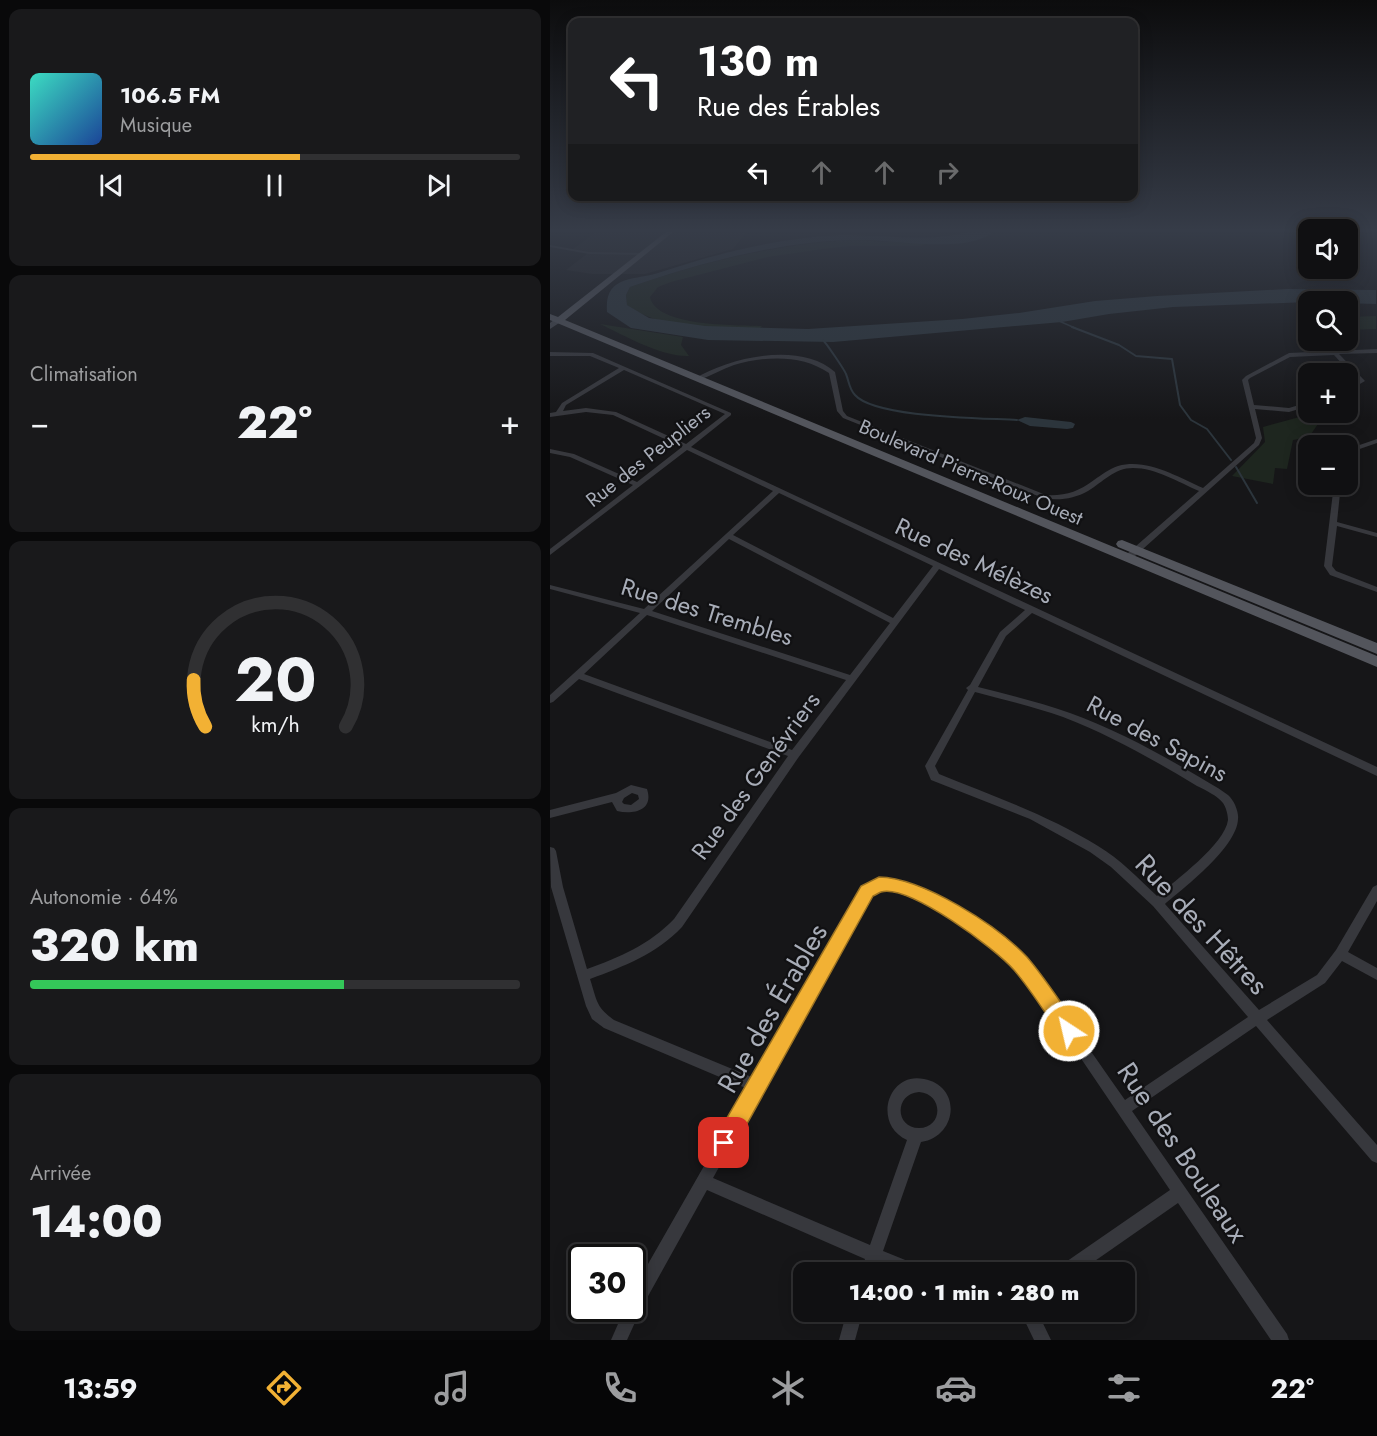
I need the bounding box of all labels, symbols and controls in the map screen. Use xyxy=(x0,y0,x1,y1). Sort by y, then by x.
text: 130 m xyxy=(697,31,819,92)
icon: left xyxy=(598,42,676,120)
text: 106.5 FM xyxy=(120,79,220,111)
text: Rue des Érables xyxy=(697,87,880,126)
text: Musique xyxy=(120,111,192,140)
icon: left xyxy=(742,156,775,189)
icon: ahead xyxy=(805,156,838,189)
icon: ahead xyxy=(868,156,901,189)
icon: right xyxy=(931,156,964,189)
icon: previous xyxy=(95,169,128,202)
icon: pause xyxy=(258,169,291,202)
icon: next xyxy=(422,169,455,202)
map controls xyxy=(1298,219,1358,495)
button: sound xyxy=(1298,219,1358,279)
button: search xyxy=(1298,291,1358,351)
text: Climatisation xyxy=(30,360,138,389)
button: + xyxy=(1298,363,1358,423)
text: 22° xyxy=(237,390,312,455)
street label: Rue des Peupliers xyxy=(580,398,717,514)
text: − xyxy=(30,399,49,446)
text: + xyxy=(500,399,520,446)
street label: Boulevard Pierre-Roux Ouest xyxy=(854,412,1087,533)
button: − xyxy=(1298,435,1358,495)
street label: Rue des Mélèzes xyxy=(889,509,1059,613)
street label: Rue des Trembles xyxy=(617,569,797,654)
text: 20 xyxy=(234,634,316,724)
street label: Rue des Genévriers xyxy=(683,685,828,867)
street label: Rue des Sapins xyxy=(1080,687,1234,790)
text: km/h xyxy=(251,709,299,740)
street label: Rue des Hêtres xyxy=(1125,845,1278,1004)
text: Autonomie · 64% xyxy=(30,883,178,912)
text: 320 km xyxy=(30,913,199,978)
street label: Rue des Érables xyxy=(707,916,838,1101)
position arrow xyxy=(1037,999,1101,1063)
street label: Rue des Bouleaux xyxy=(1107,1054,1258,1251)
pin xyxy=(698,1117,749,1168)
icon: arrive xyxy=(707,1126,740,1159)
text: Arrivée xyxy=(30,1159,91,1188)
text: 14:00 xyxy=(30,1189,163,1254)
speed limit sign: 30 xyxy=(568,1244,646,1322)
text: 14:00 · 1 min · 280 m xyxy=(849,1276,1079,1308)
icon: directions xyxy=(263,1367,305,1409)
icon: music xyxy=(431,1367,473,1409)
icon: phone xyxy=(599,1367,641,1409)
icon: climate xyxy=(767,1367,809,1409)
icon: car xyxy=(935,1367,977,1409)
icon: filters xyxy=(1103,1367,1145,1409)
text: 13:59 xyxy=(63,1369,138,1408)
text: 22° xyxy=(1271,1369,1314,1408)

